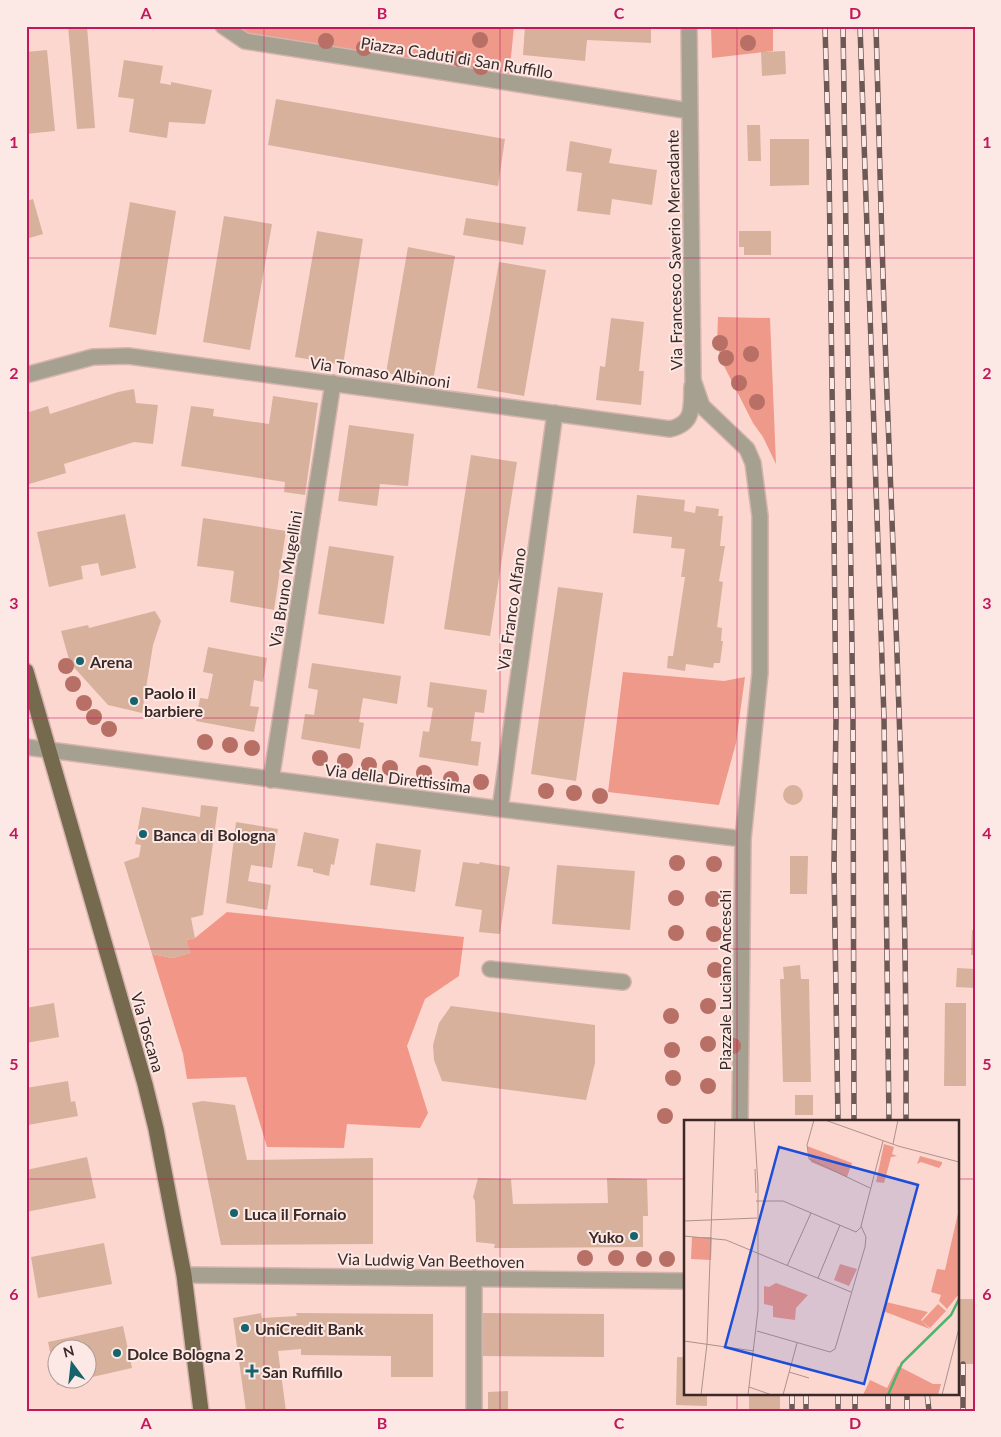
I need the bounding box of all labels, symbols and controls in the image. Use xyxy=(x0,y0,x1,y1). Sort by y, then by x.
text: A xyxy=(139,3,152,22)
text: B xyxy=(377,3,387,22)
text: C xyxy=(614,3,625,22)
text: D xyxy=(849,3,861,22)
street label: Piazza Caduti di San Ruffillo xyxy=(360,32,554,82)
street label: Via Francesco Saverio Mercadante xyxy=(662,129,686,371)
text: 1 xyxy=(9,132,19,151)
text: 1 xyxy=(982,132,992,151)
street label: Via Tomaso Albinoni xyxy=(309,353,451,391)
text: 2 xyxy=(9,363,19,382)
text: 2 xyxy=(982,363,992,382)
street label: Via Bruno Mugellini xyxy=(265,509,305,649)
street label: Via Franco Alfano xyxy=(493,546,529,672)
text: 3 xyxy=(9,593,19,612)
text: 3 xyxy=(982,593,992,612)
place label: Arena xyxy=(89,652,133,671)
marker: Arena xyxy=(74,655,86,667)
place label: Paolo il barbiere xyxy=(144,683,204,720)
marker: Paolo il barbiere xyxy=(128,695,140,707)
street label: Via della Direttissima xyxy=(324,760,472,796)
text: 4 xyxy=(9,823,19,842)
text: 4 xyxy=(982,823,992,842)
place label: Banca di Bologna xyxy=(153,825,276,844)
marker: Banca di Bologna xyxy=(137,828,149,840)
street label: Piazzale Luciano Anceschi xyxy=(715,890,734,1070)
street label: Via Toscana xyxy=(128,990,168,1074)
text: 5 xyxy=(9,1054,19,1073)
text: 5 xyxy=(982,1054,992,1073)
inset map xyxy=(684,1120,958,1394)
place label: Luca il Fornaio xyxy=(244,1204,347,1223)
marker: Luca il Fornaio xyxy=(228,1207,240,1219)
place label: Yuko xyxy=(588,1227,624,1246)
marker: Yuko xyxy=(628,1230,640,1242)
street label: Via Ludwig Van Beethoven xyxy=(337,1249,525,1271)
text: 6 xyxy=(9,1284,19,1303)
text: 6 xyxy=(982,1284,992,1303)
place label: UniCredit Bank xyxy=(255,1319,364,1338)
marker: UniCredit Bank xyxy=(239,1322,251,1334)
north arrow xyxy=(48,1340,98,1390)
text: N xyxy=(61,1341,76,1361)
place label: Dolce Bologna 2 xyxy=(127,1344,244,1363)
marker: Dolce Bologna 2 xyxy=(111,1347,123,1359)
place label: San Ruffillo xyxy=(262,1362,343,1381)
marker: San Ruffillo xyxy=(246,1365,258,1377)
text: A xyxy=(139,1413,152,1432)
text: B xyxy=(377,1413,387,1432)
text: C xyxy=(614,1413,625,1432)
text: D xyxy=(849,1413,861,1432)

